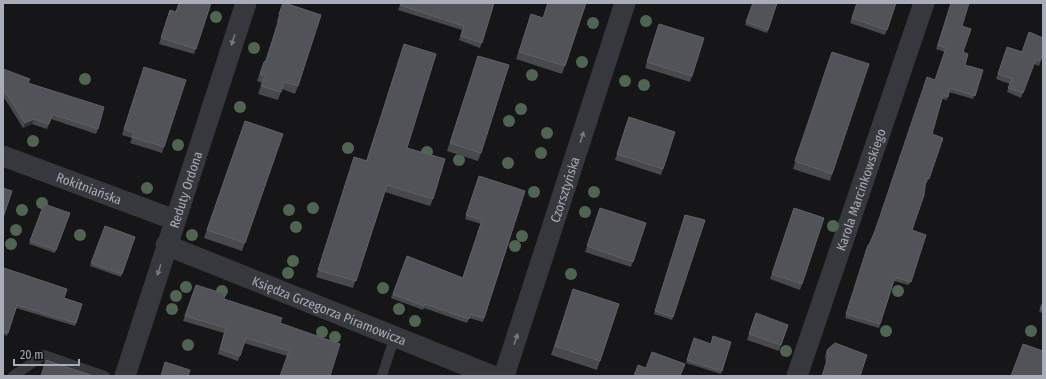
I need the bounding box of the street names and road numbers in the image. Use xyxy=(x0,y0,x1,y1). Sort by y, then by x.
street label: Karola Marcinkowskiego xyxy=(833,127,889,253)
street label: Reduty Ordona xyxy=(167,150,205,230)
street label: Czorsztyńska xyxy=(547,155,583,224)
street label: Rokitniańska xyxy=(54,170,124,208)
street label: Księdza Grzegorza Piramowicza xyxy=(250,273,408,349)

